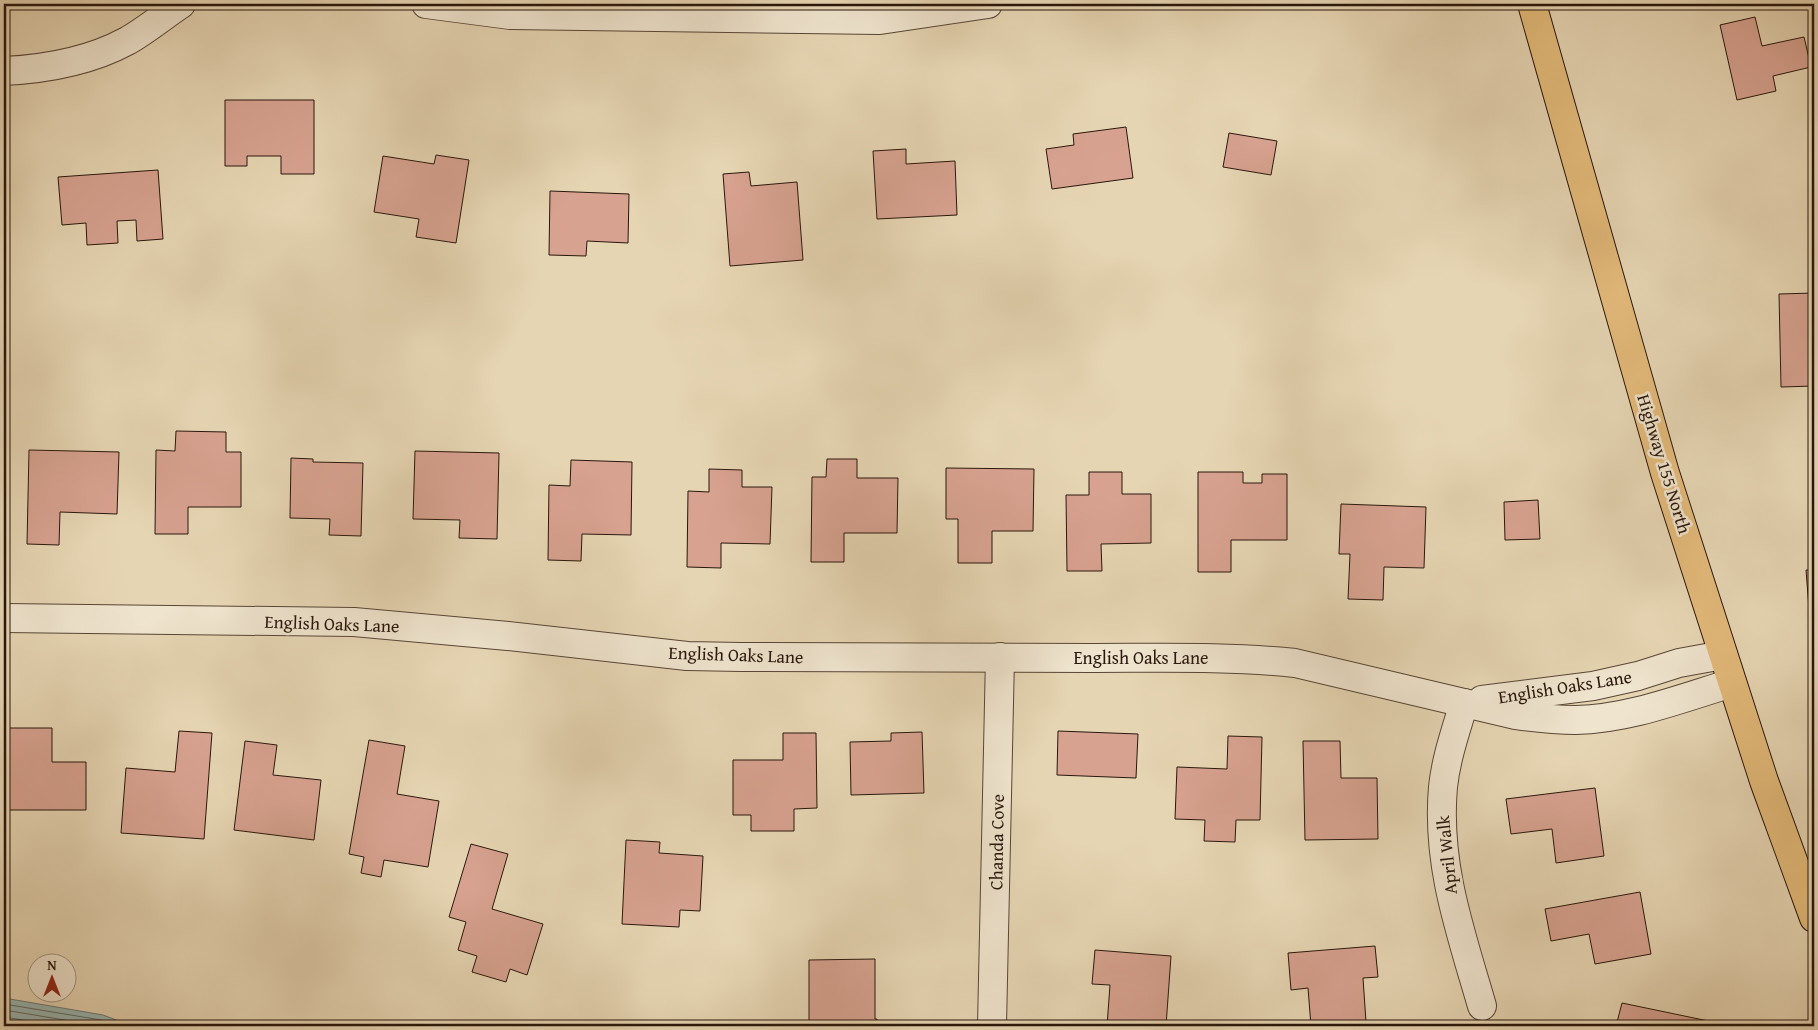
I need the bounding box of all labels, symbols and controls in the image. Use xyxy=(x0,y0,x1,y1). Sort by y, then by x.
street label: Highway 155 North xyxy=(1630,391,1699,537)
street label: English Oaks Lane xyxy=(264,608,400,639)
street label: English Oaks Lane xyxy=(668,639,804,670)
street label: English Oaks Lane xyxy=(1073,644,1209,671)
street label: English Oaks Lane xyxy=(1496,663,1634,710)
street label: Chanda Cove xyxy=(982,794,1011,890)
street label: April Walk xyxy=(1429,813,1464,896)
north arrow xyxy=(28,952,78,1002)
text: N xyxy=(47,955,57,975)

